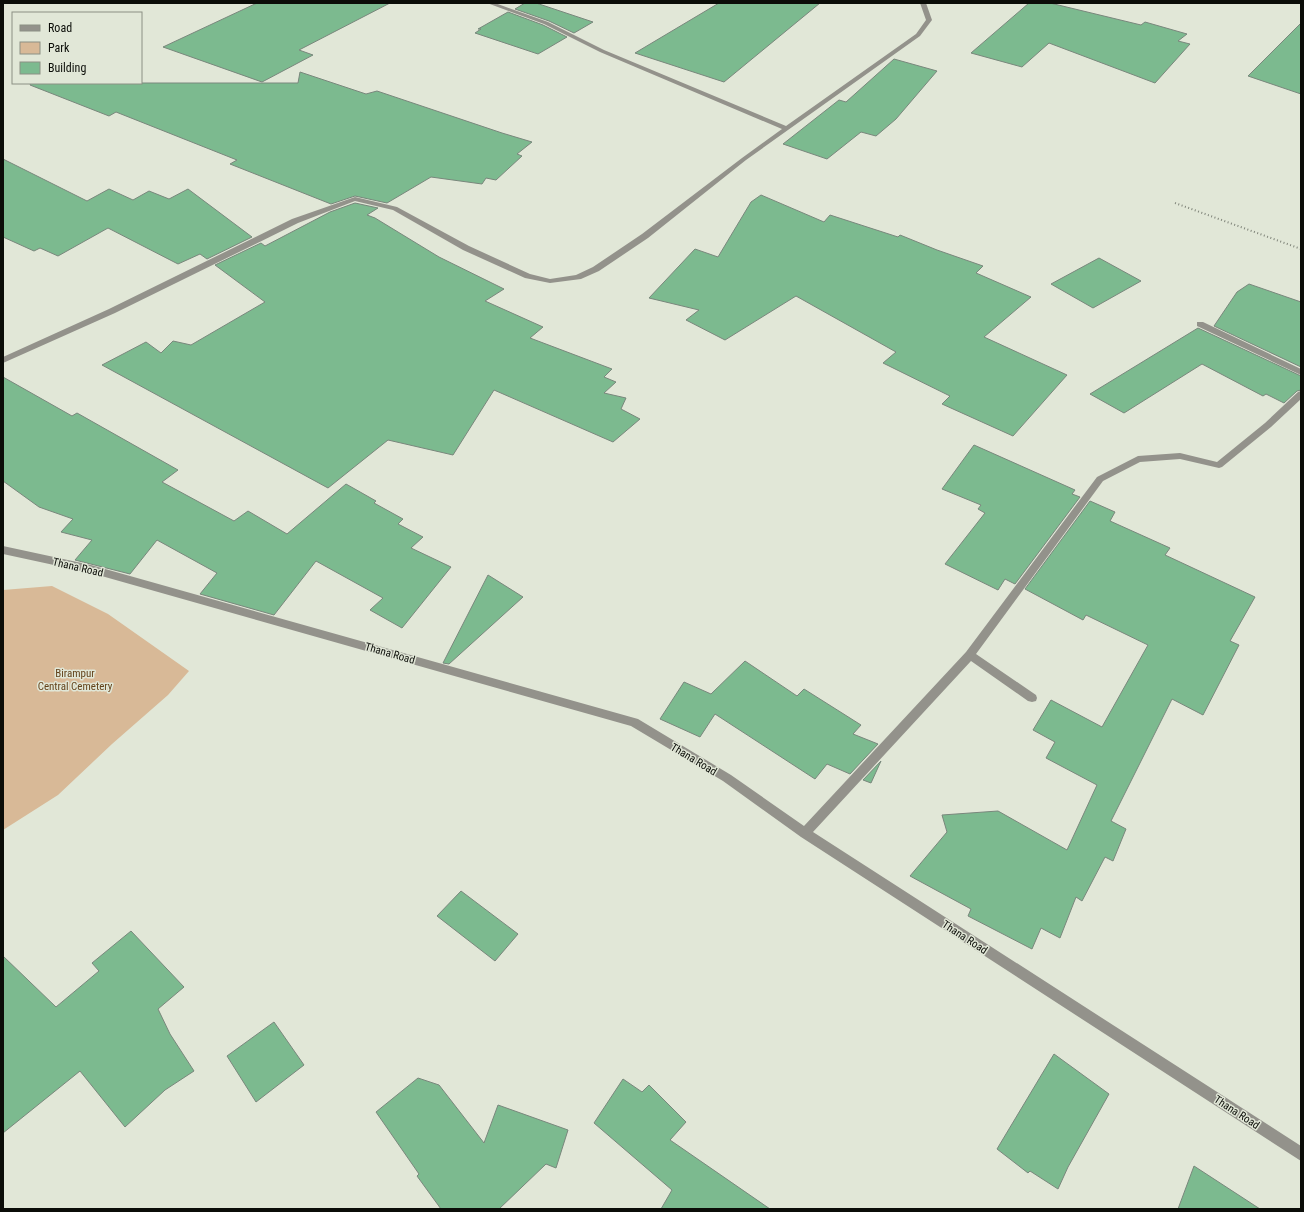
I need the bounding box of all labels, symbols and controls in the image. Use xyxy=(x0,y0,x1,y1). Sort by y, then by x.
legend xyxy=(12,12,142,84)
text: Road xyxy=(48,21,72,35)
text: Park xyxy=(48,41,70,55)
text: Building xyxy=(48,61,86,75)
street label: Thana Road xyxy=(51,555,104,580)
street label: Thana Road xyxy=(363,640,416,667)
park label: Birampur Central Cemetery xyxy=(38,667,113,693)
street label: Thana Road xyxy=(668,741,719,778)
street label: Thana Road xyxy=(940,918,990,957)
street label: Thana Road xyxy=(1212,1093,1262,1132)

